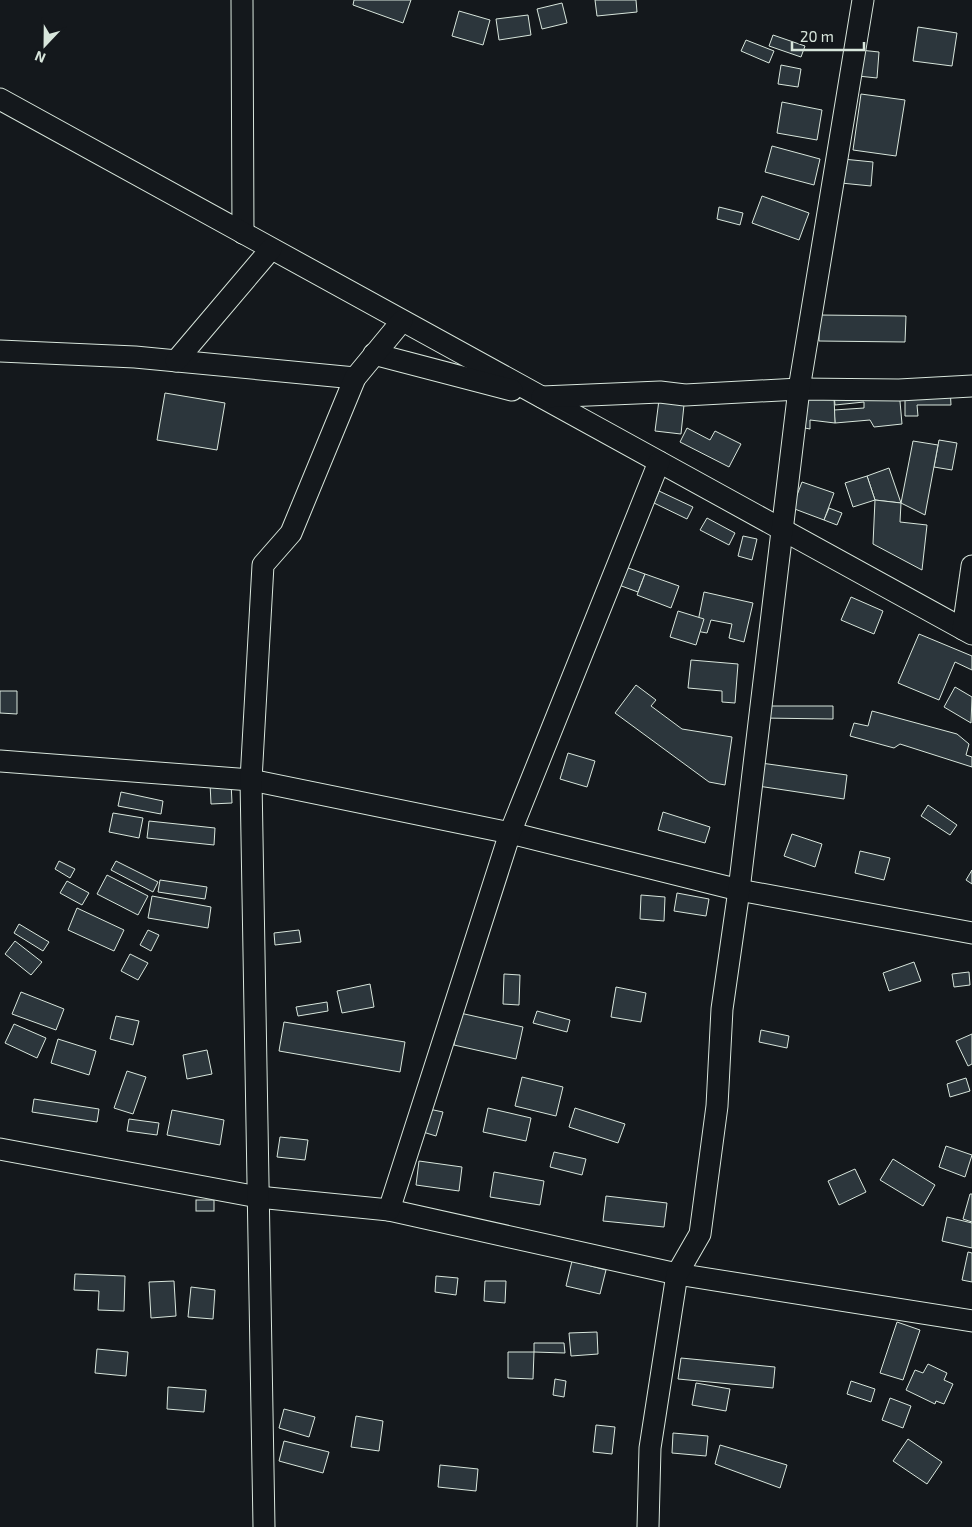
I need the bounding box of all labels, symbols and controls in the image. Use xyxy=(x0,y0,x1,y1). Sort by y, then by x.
north arrow xyxy=(20,20,70,70)
scale bar xyxy=(792,20,864,52)
text: 20 m xyxy=(800,27,834,45)
text: N xyxy=(32,48,48,67)

